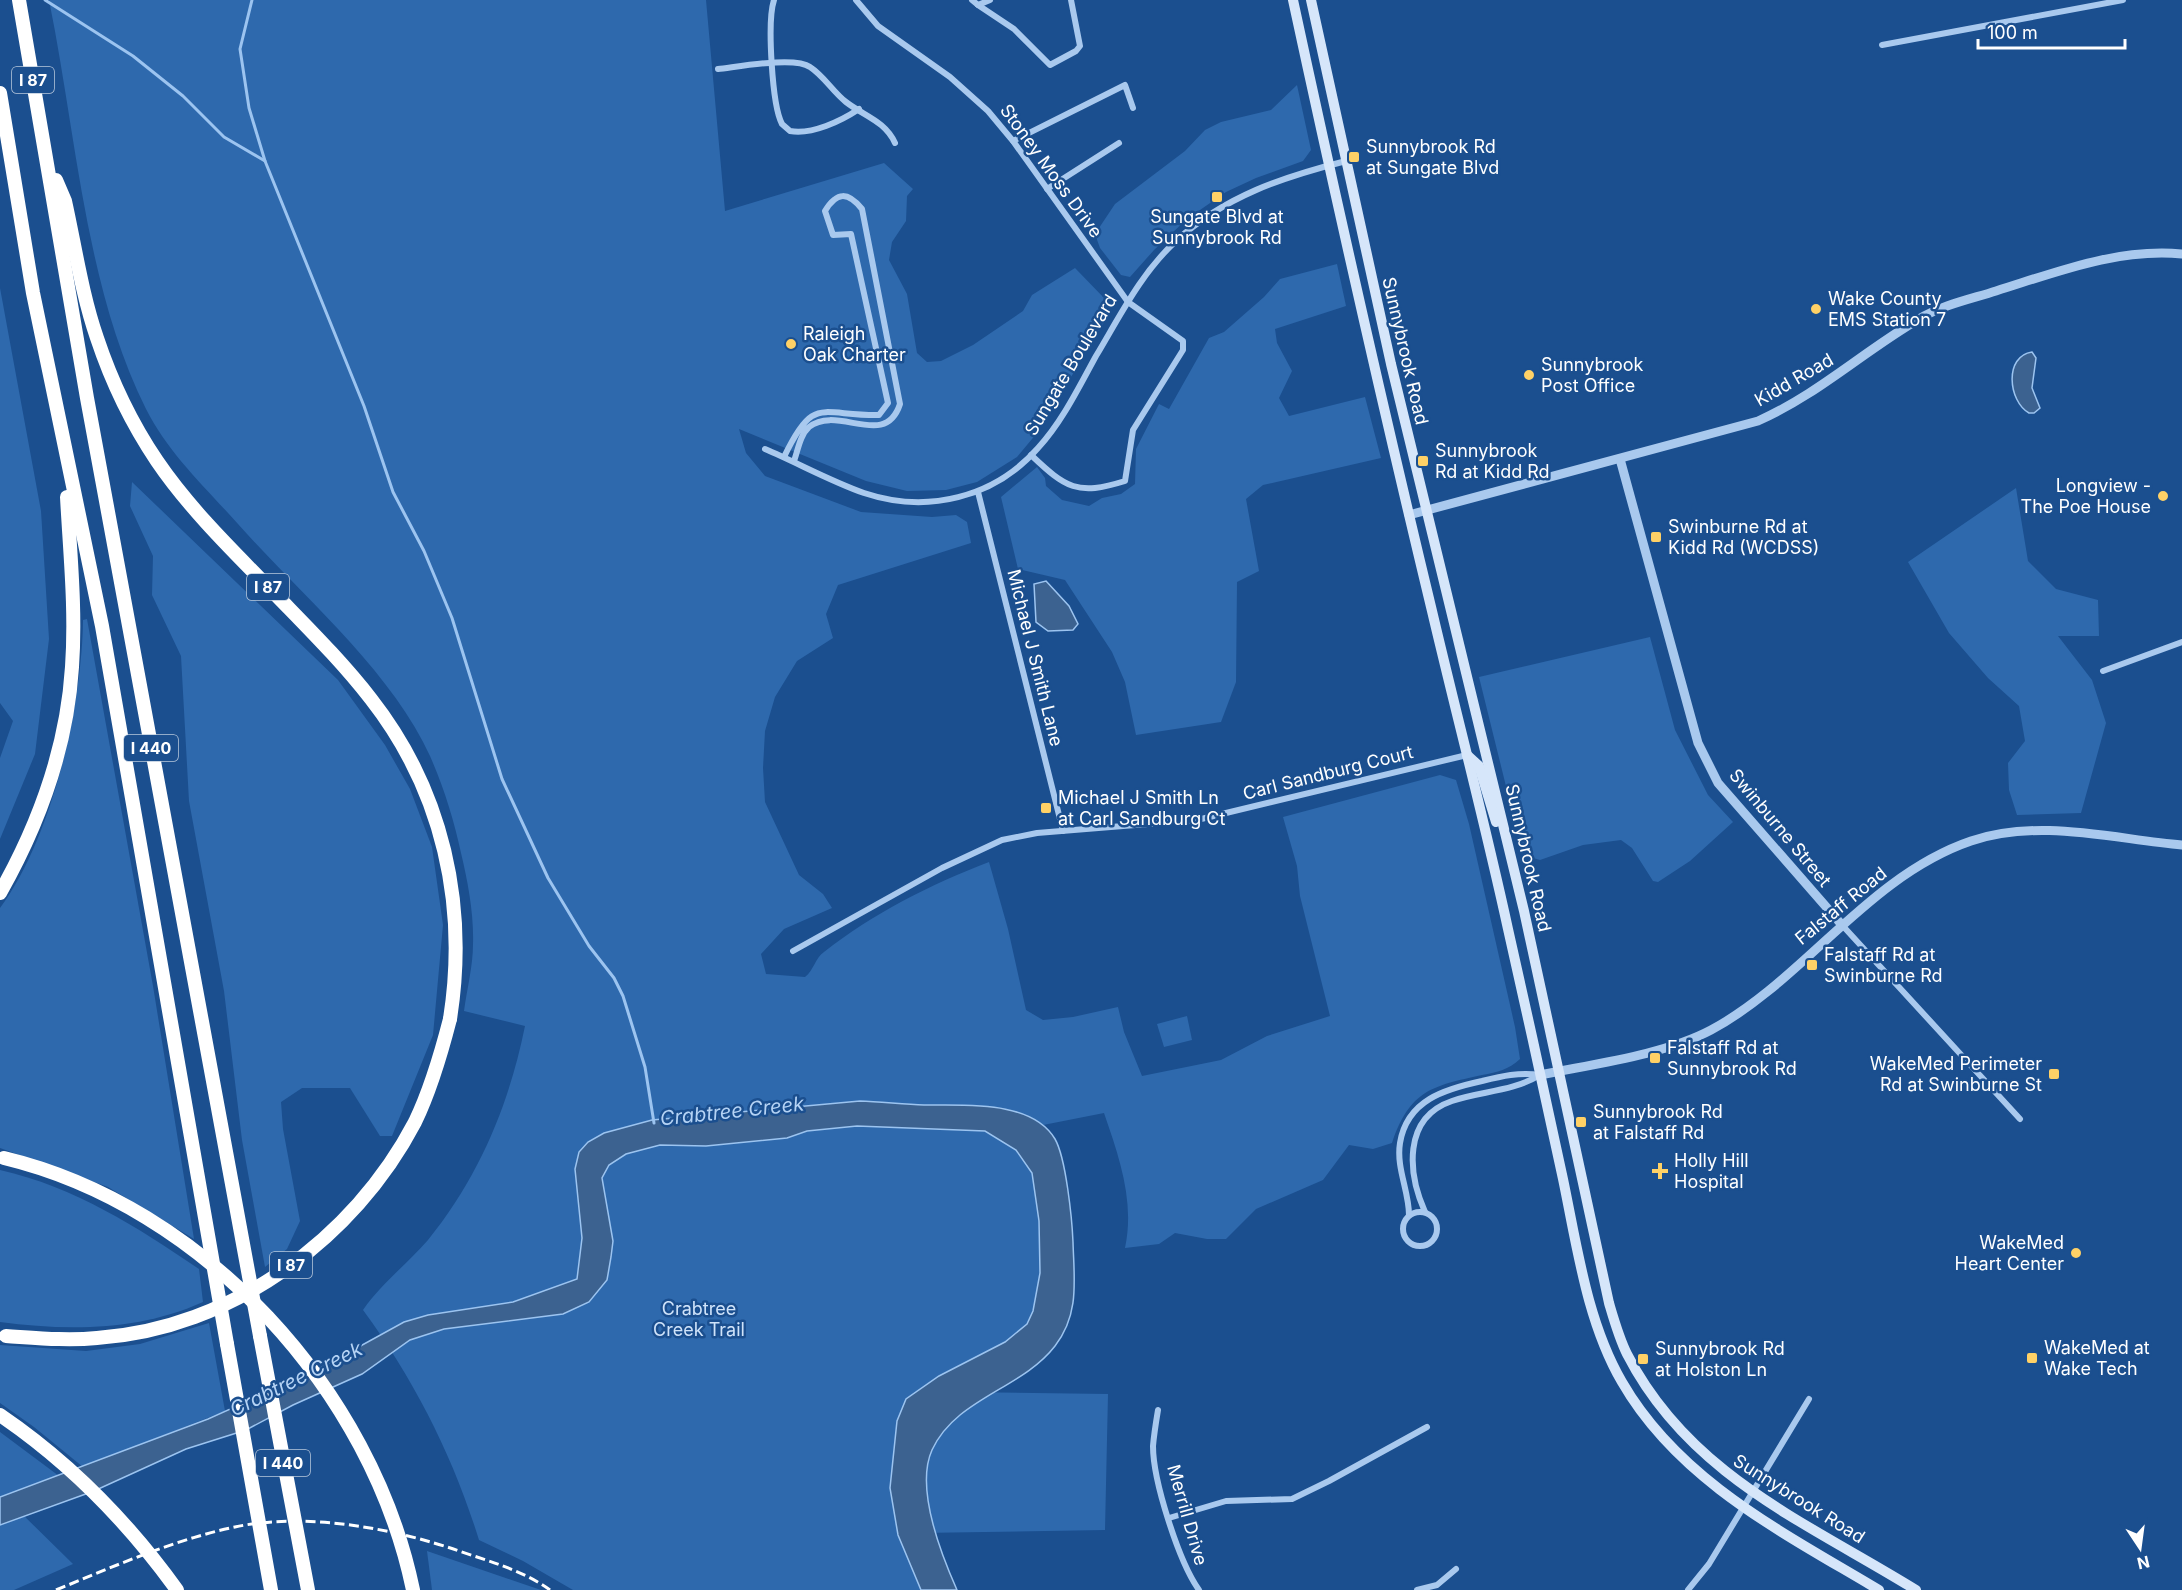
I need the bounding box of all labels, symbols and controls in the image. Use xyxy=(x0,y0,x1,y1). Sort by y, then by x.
scale bar xyxy=(1978,12,2125,50)
text: 100 m xyxy=(1987,22,2038,43)
road number: I 87 xyxy=(12,67,54,93)
street label: Stoney Moss Drive xyxy=(996,100,1107,242)
place label: Sunnybrook Rd at Sungate Blvd xyxy=(1366,136,1499,178)
marker: Sunnybrook Rd at Sungate Blvd xyxy=(1347,150,1361,164)
marker: Sungate Blvd at Sunnybrook Rd xyxy=(1210,190,1224,204)
place label: Sungate Blvd at Sunnybrook Rd xyxy=(1150,206,1284,248)
street label: Sunnybrook Road xyxy=(1378,275,1433,427)
place label: Wake County EMS Station 7 xyxy=(1828,288,1946,330)
street label: Sungate Boulevard xyxy=(1020,291,1121,439)
marker: Wake County EMS Station 7 xyxy=(1809,302,1823,316)
place label: Raleigh Oak Charter xyxy=(803,323,906,365)
marker: Raleigh Oak Charter xyxy=(784,337,798,351)
street label: Kidd Road xyxy=(1751,349,1837,410)
place label: Sunnybrook Post Office xyxy=(1541,354,1643,396)
marker: Sunnybrook Post Office xyxy=(1522,368,1536,382)
place label: Sunnybrook Rd at Kidd Rd xyxy=(1435,440,1550,482)
marker: Sunnybrook Rd at Kidd Rd xyxy=(1416,454,1430,468)
place label: Longview - The Poe House xyxy=(2021,475,2151,517)
marker: Longview - The Poe House xyxy=(2156,489,2170,503)
place label: Swinburne Rd at Kidd Rd (WCDSS) xyxy=(1668,516,1819,558)
marker: Swinburne Rd at Kidd Rd (WCDSS) xyxy=(1649,530,1663,544)
street label: Michael J Smith Lane xyxy=(1003,567,1068,749)
road number: I 87 xyxy=(247,574,289,600)
road number: I 440 xyxy=(124,735,178,761)
street label: Carl Sandburg Court xyxy=(1241,741,1415,804)
street label: Swinburne Street xyxy=(1725,765,1836,891)
street label: Sunnybrook Road xyxy=(1501,782,1556,934)
place label: Michael J Smith Ln at Carl Sandburg Ct xyxy=(1058,787,1225,829)
marker: Michael J Smith Ln at Carl Sandburg Ct xyxy=(1039,801,1053,815)
street label: Falstaff Road xyxy=(1791,862,1891,949)
place label: Falstaff Rd at Swinburne Rd xyxy=(1824,944,1943,986)
marker: Falstaff Rd at Swinburne Rd xyxy=(1805,958,1819,972)
place label: Falstaff Rd at Sunnybrook Rd xyxy=(1667,1037,1797,1079)
marker: Falstaff Rd at Sunnybrook Rd xyxy=(1648,1051,1662,1065)
place label: WakeMed Perimeter Rd at Swinburne St xyxy=(1870,1053,2042,1095)
marker: WakeMed Perimeter Rd at Swinburne St xyxy=(2047,1067,2061,1081)
water label: Crabtree Creek xyxy=(659,1091,806,1130)
place label: Sunnybrook Rd at Falstaff Rd xyxy=(1593,1101,1723,1143)
marker: Sunnybrook Rd at Falstaff Rd xyxy=(1574,1115,1588,1129)
place label: Holly Hill Hospital xyxy=(1674,1150,1749,1192)
marker: Holly Hill Hospital xyxy=(1651,1162,1669,1180)
place label: WakeMed Heart Center xyxy=(1955,1232,2064,1274)
marker: WakeMed Heart Center xyxy=(2069,1246,2083,1260)
road number: I 87 xyxy=(270,1252,312,1278)
park label: Crabtree Creek Trail xyxy=(653,1298,745,1340)
water label: Crabtree Creek xyxy=(226,1336,367,1421)
place label: WakeMed at Wake Tech xyxy=(2044,1337,2150,1379)
place label: Sunnybrook Rd at Holston Ln xyxy=(1655,1338,1785,1380)
marker: WakeMed at Wake Tech xyxy=(2025,1351,2039,1365)
marker: Sunnybrook Rd at Holston Ln xyxy=(1636,1352,1650,1366)
road number: I 440 xyxy=(256,1450,310,1476)
street label: Sunnybrook Road xyxy=(1730,1450,1869,1547)
street label: Merrill Drive xyxy=(1163,1462,1212,1568)
north arrow xyxy=(2110,1518,2170,1578)
text: N xyxy=(2135,1551,2152,1574)

